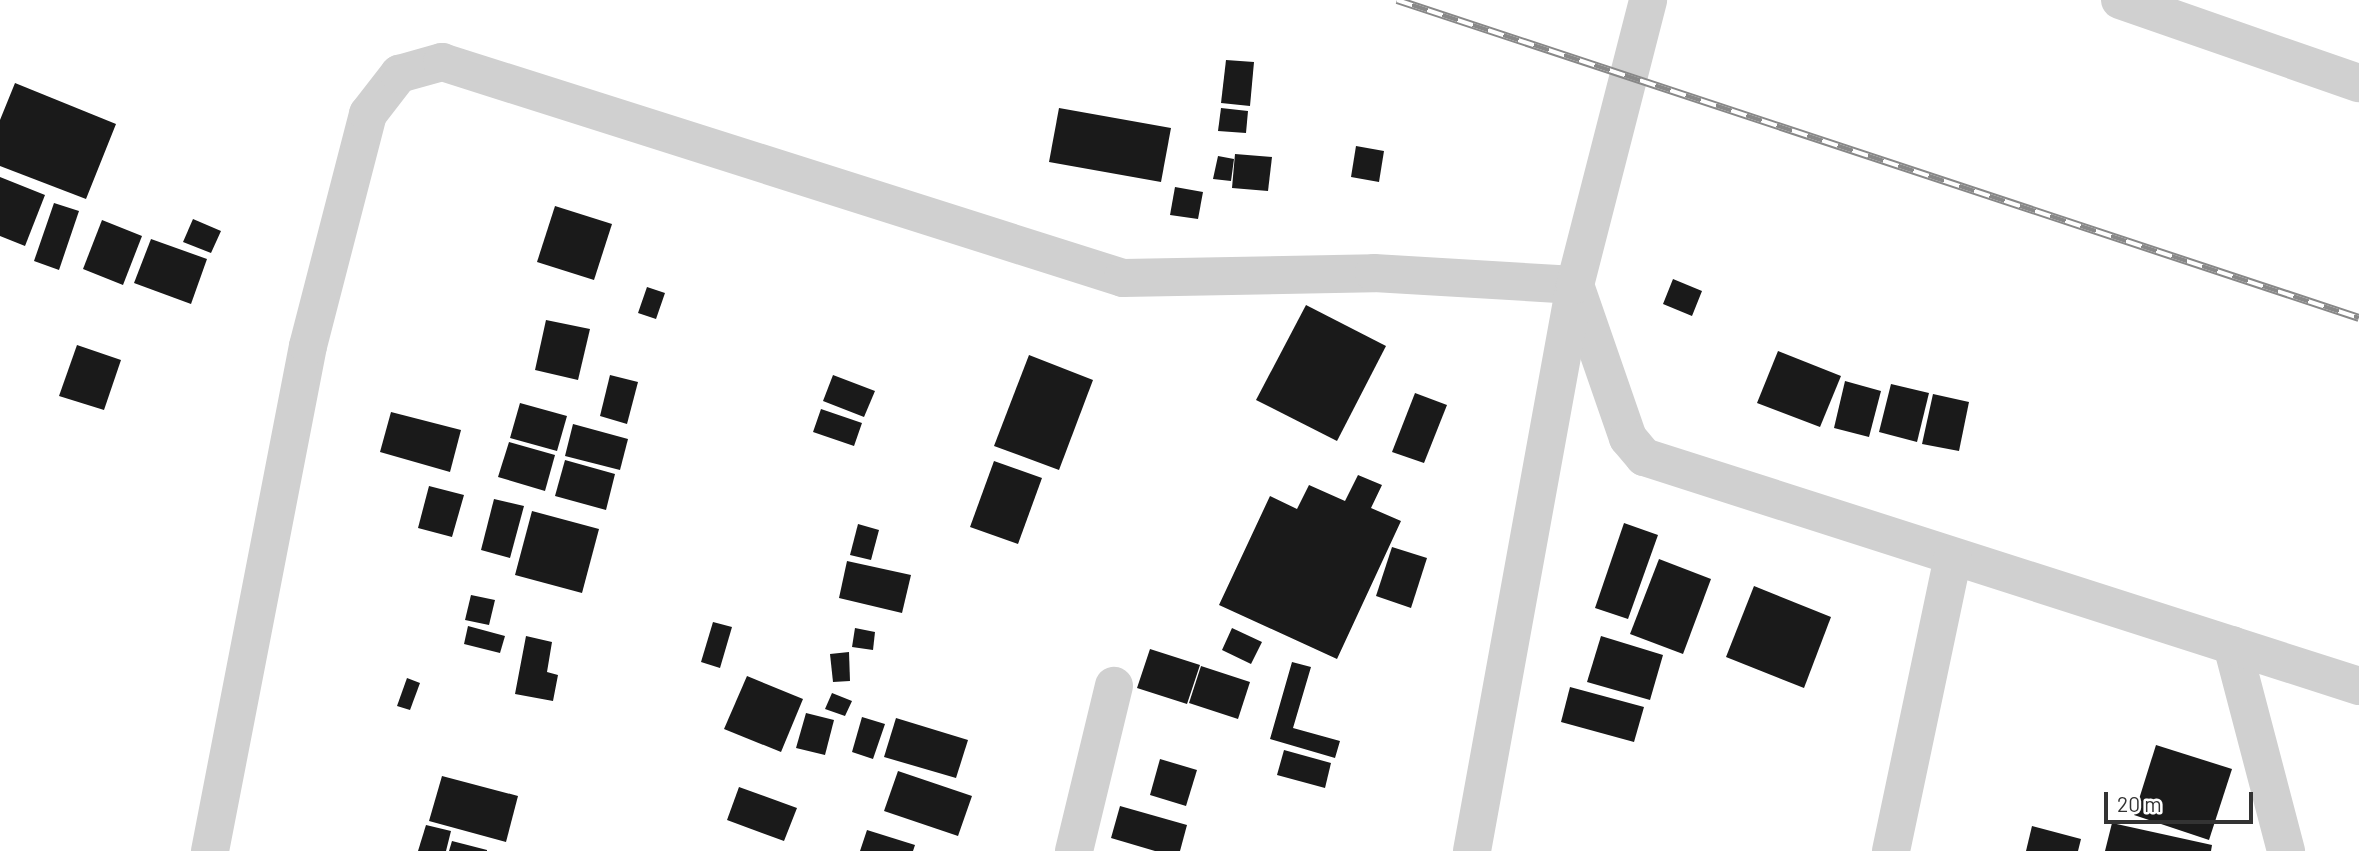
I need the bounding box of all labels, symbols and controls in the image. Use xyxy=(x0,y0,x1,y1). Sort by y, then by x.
scale bar xyxy=(2107,778,2256,822)
text: 20 m xyxy=(2117,791,2162,816)

